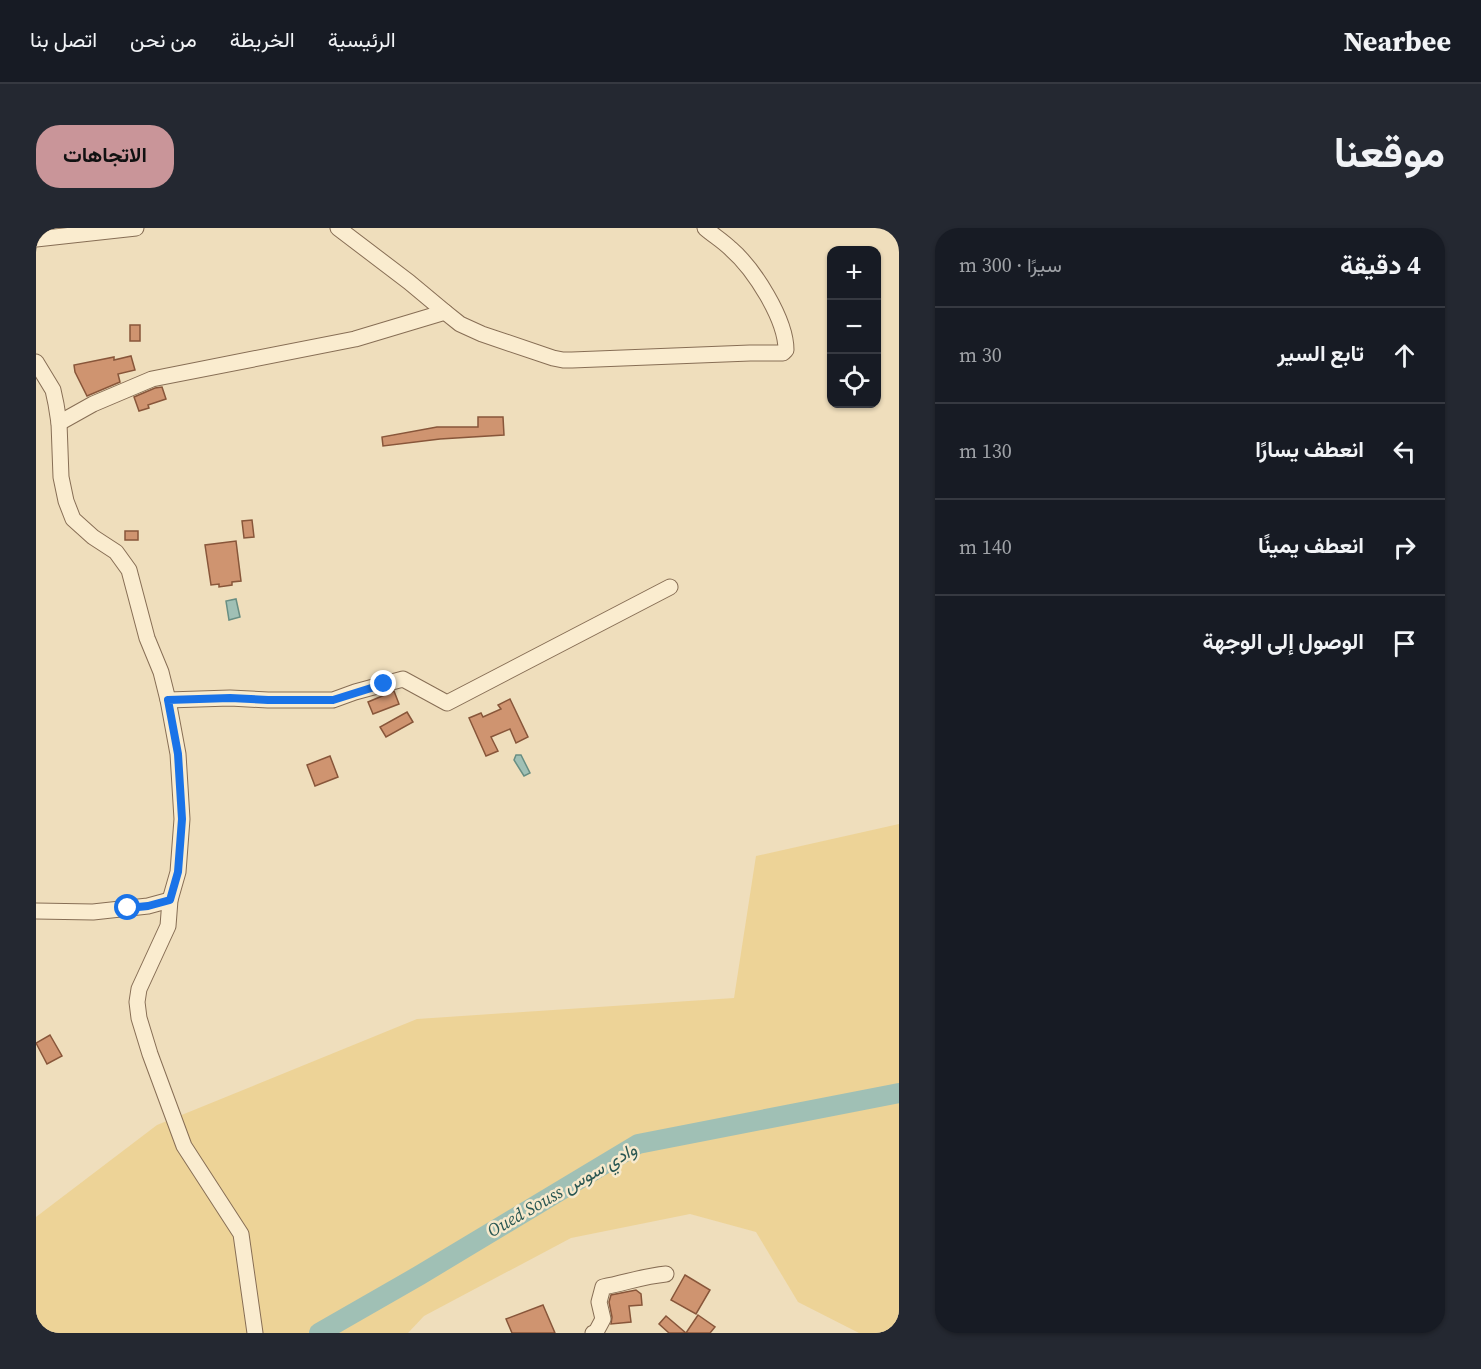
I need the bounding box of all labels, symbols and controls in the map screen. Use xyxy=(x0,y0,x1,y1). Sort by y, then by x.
text: Nearbee xyxy=(1344,22,1451,60)
text: اتصل بنا xyxy=(30,25,97,54)
text: من نحن xyxy=(130,25,197,54)
text: الخريطة xyxy=(230,25,295,54)
text: الرئيسية xyxy=(328,25,396,54)
text: موقعنا xyxy=(1334,123,1445,181)
button: الاتجاهات xyxy=(36,125,174,188)
map controls xyxy=(827,246,881,408)
button: + xyxy=(827,246,881,300)
text: 4 دقيقة xyxy=(1340,247,1421,283)
text: سيرًا · 300 m xyxy=(959,251,1062,279)
button: − xyxy=(827,300,881,354)
text: تابع السير xyxy=(1277,338,1364,368)
icon: ahead xyxy=(1388,339,1421,372)
text: 30 m xyxy=(959,341,1002,369)
button: locate xyxy=(827,354,881,408)
text: انعطف يسارًا xyxy=(1255,434,1364,464)
icon: left xyxy=(1388,435,1421,468)
text: 130 m xyxy=(959,437,1012,465)
text: انعطف يمينًا xyxy=(1258,530,1364,560)
icon: right xyxy=(1388,531,1421,564)
text: 140 m xyxy=(959,533,1012,561)
text: الوصول إلى الوجهة xyxy=(1202,626,1364,656)
icon: arrive xyxy=(1388,627,1421,660)
route end xyxy=(370,670,396,696)
route start xyxy=(114,894,140,920)
water label: Oued Souss وادي سوس xyxy=(482,1137,643,1245)

